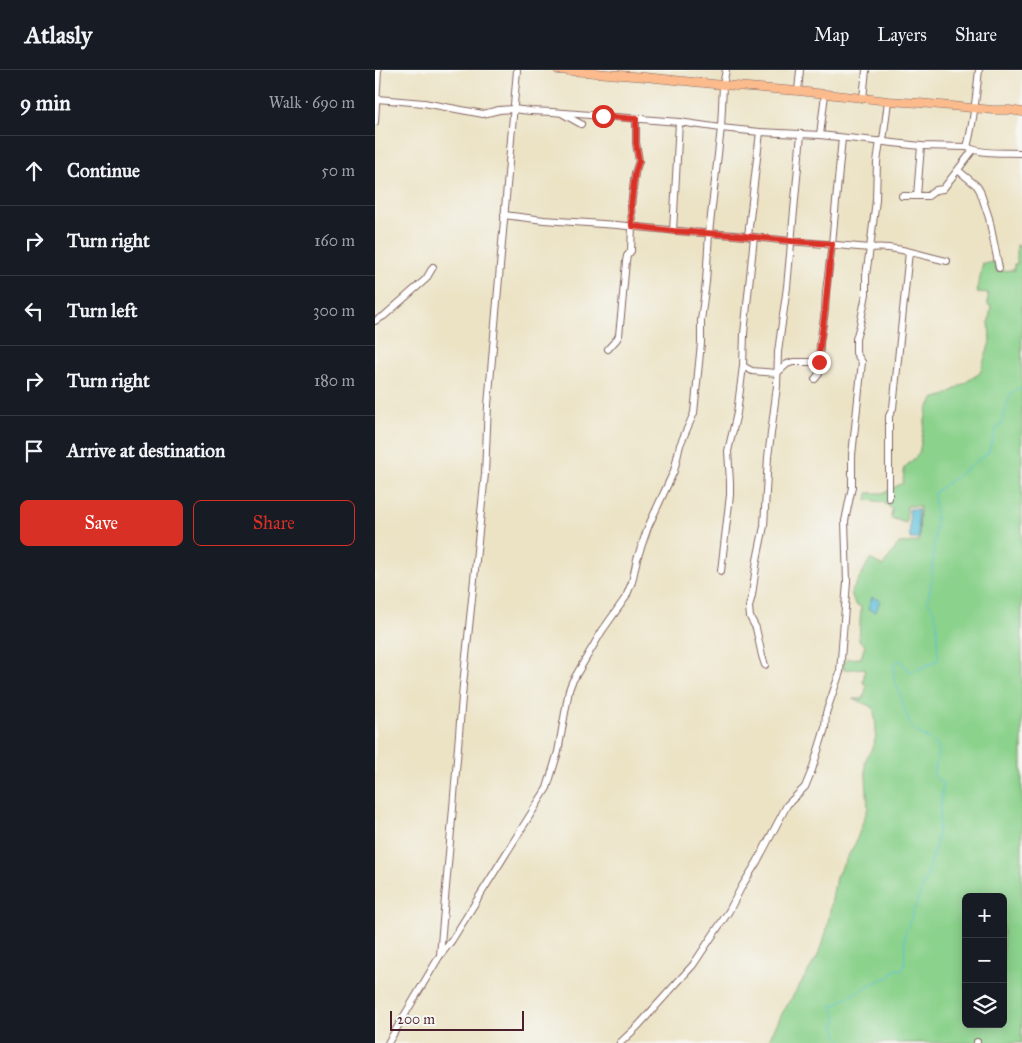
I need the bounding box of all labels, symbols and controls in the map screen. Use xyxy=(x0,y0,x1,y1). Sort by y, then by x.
text: Atlasly xyxy=(25,20,92,50)
text: Map xyxy=(814,24,849,46)
text: Layers xyxy=(877,24,927,46)
text: Share xyxy=(955,24,997,46)
text: 9 min xyxy=(20,90,71,116)
text: Walk · 690 m xyxy=(269,93,355,112)
route start xyxy=(592,105,615,128)
icon: ahead xyxy=(20,157,48,185)
text: Continue xyxy=(67,159,140,182)
text: 50 m xyxy=(321,161,355,180)
icon: right xyxy=(20,227,48,255)
text: Turn right xyxy=(67,229,150,252)
text: 160 m xyxy=(314,231,355,250)
icon: left xyxy=(20,297,48,325)
text: Turn left xyxy=(67,299,137,322)
text: 300 m xyxy=(313,301,355,320)
route end xyxy=(808,351,831,374)
icon: right xyxy=(20,367,48,395)
text: Turn right xyxy=(67,369,150,392)
text: 180 m xyxy=(314,371,355,390)
icon: arrive xyxy=(20,437,48,465)
text: Arrive at destination xyxy=(67,439,225,462)
button: Save xyxy=(20,500,183,546)
button: Share xyxy=(193,500,355,546)
map controls xyxy=(962,893,1007,1028)
button: + xyxy=(962,893,1007,938)
button: − xyxy=(962,938,1007,983)
button: layers xyxy=(962,983,1007,1028)
scale bar xyxy=(390,1008,524,1031)
text: 200 m xyxy=(397,1011,435,1028)

